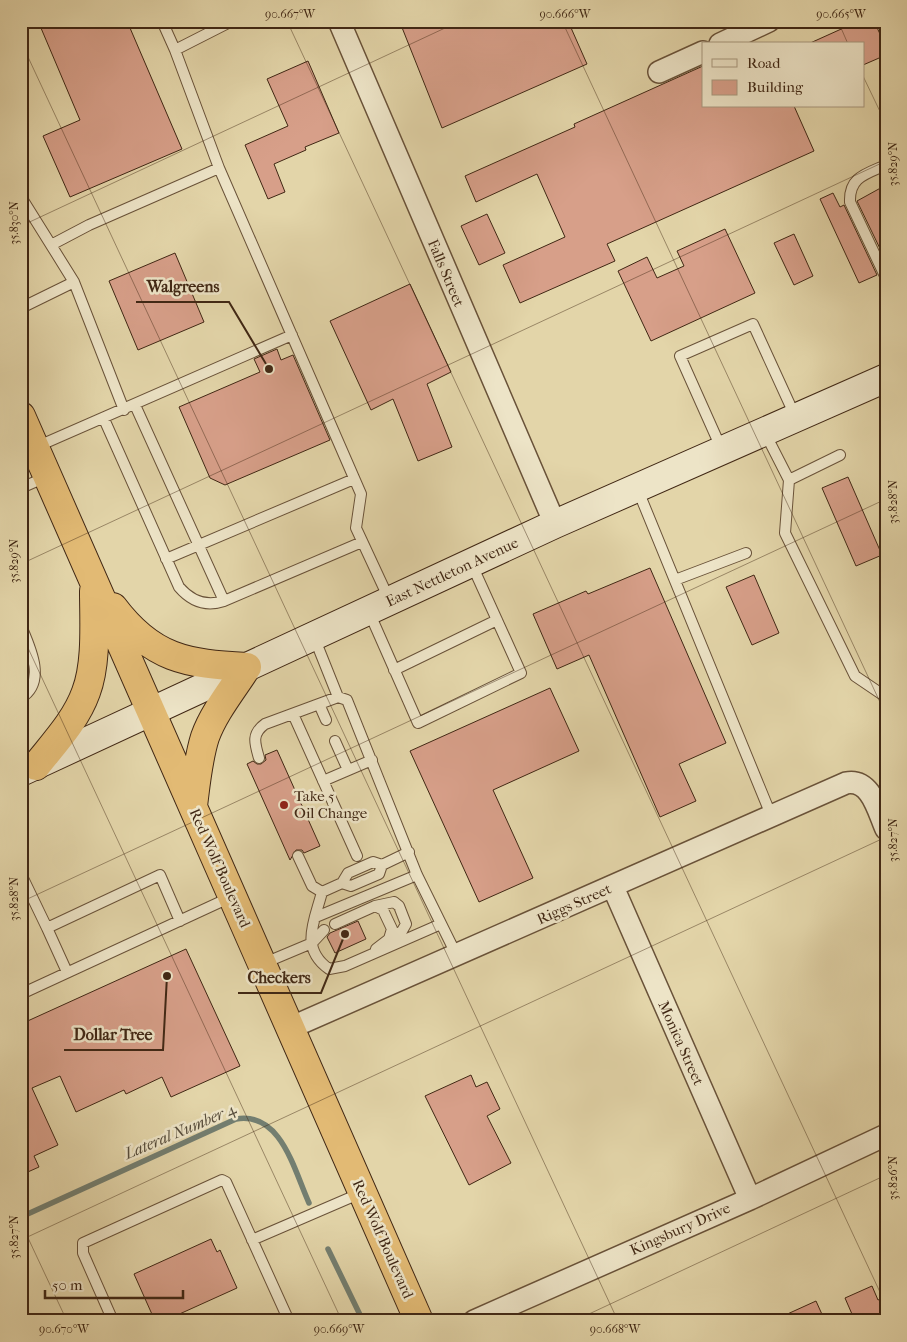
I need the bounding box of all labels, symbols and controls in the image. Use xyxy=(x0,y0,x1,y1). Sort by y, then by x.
text: 90.667°W xyxy=(265,7,316,21)
text: 90.666°W xyxy=(540,7,592,21)
text: 90.665°W xyxy=(816,7,867,21)
legend xyxy=(702,42,864,108)
text: Road xyxy=(747,54,781,72)
text: Building xyxy=(747,78,804,96)
text: 35.829°N xyxy=(886,142,900,186)
text: 35.830°N xyxy=(7,201,21,245)
street label: Falls Street xyxy=(424,237,469,310)
callout: Walgreens xyxy=(136,271,229,302)
text: Walgreens xyxy=(146,277,219,297)
text: 35.828°N xyxy=(886,480,900,524)
street label: East Nettleton Avenue xyxy=(383,533,522,611)
text: 35.829°N xyxy=(7,539,21,583)
place label: Take 5 Oil Change xyxy=(294,787,368,822)
marker: Take 5 Oil Change xyxy=(278,799,290,811)
street label: Red Wolf Boulevard xyxy=(186,806,255,931)
text: 35.827°N xyxy=(886,818,900,862)
text: 35.828°N xyxy=(7,877,21,921)
street label: Riggs Street xyxy=(534,879,615,928)
callout: Checkers xyxy=(238,962,321,993)
text: Checkers xyxy=(247,968,311,987)
street label: Monica Street xyxy=(654,998,708,1089)
callout: Dollar Tree xyxy=(64,1019,163,1050)
text: Dollar Tree xyxy=(74,1025,153,1044)
water label: Lateral Number 4 xyxy=(120,1099,239,1163)
text: 35.826°N xyxy=(886,1156,900,1200)
street label: Red Wolf Boulevard xyxy=(349,1177,418,1302)
street label: Kingsbury Drive xyxy=(627,1199,734,1259)
text: 35.827°N xyxy=(7,1215,21,1259)
scale bar xyxy=(45,1267,182,1299)
text: 50 m xyxy=(52,1276,83,1294)
text: 90.670°W xyxy=(39,1322,90,1336)
text: 90.669°W xyxy=(314,1322,366,1336)
text: 90.668°W xyxy=(590,1322,641,1336)

